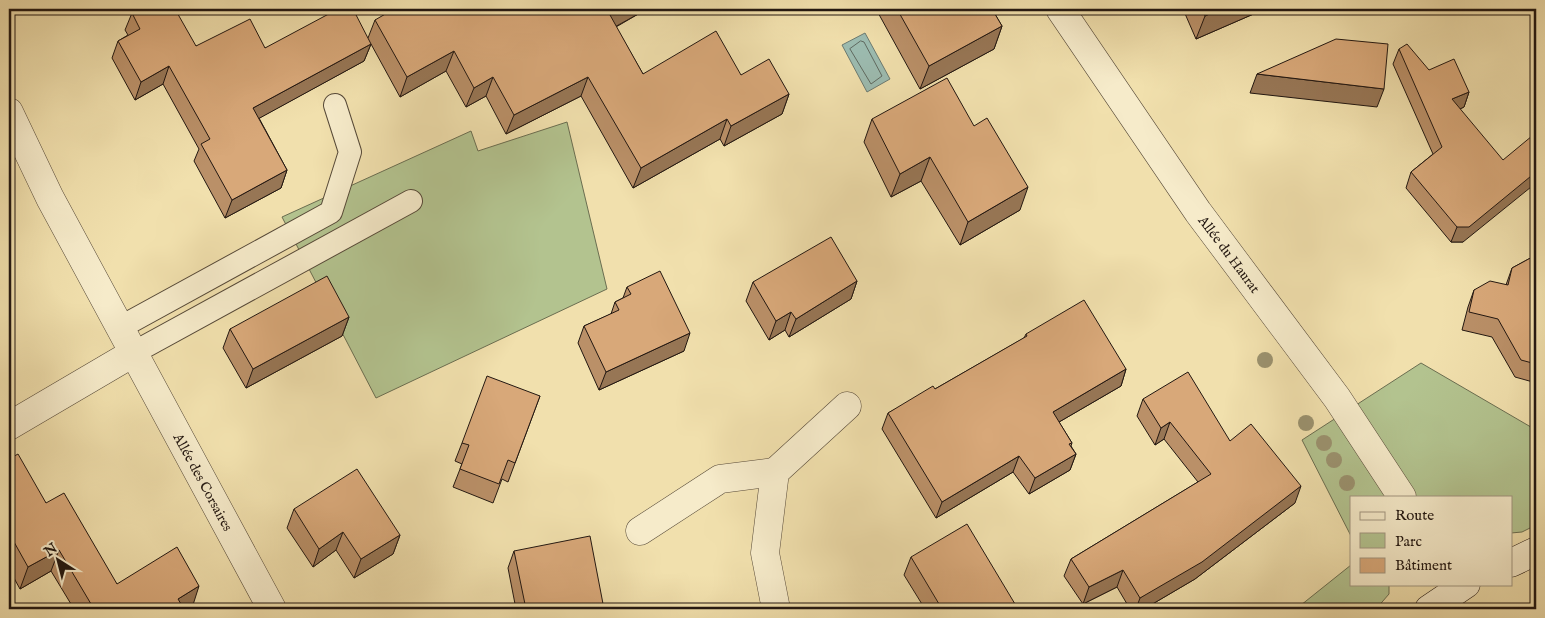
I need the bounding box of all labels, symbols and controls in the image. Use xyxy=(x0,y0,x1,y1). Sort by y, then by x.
street label: Allée du Haurat xyxy=(1193,212,1264,297)
street label: Allée des Corsaires xyxy=(168,429,236,535)
legend xyxy=(1350,496,1512,586)
text: Route xyxy=(1395,506,1434,525)
text: Parc xyxy=(1395,532,1422,551)
north arrow xyxy=(32,536,82,586)
text: N xyxy=(40,539,61,562)
text: Bâtiment xyxy=(1395,556,1452,575)

